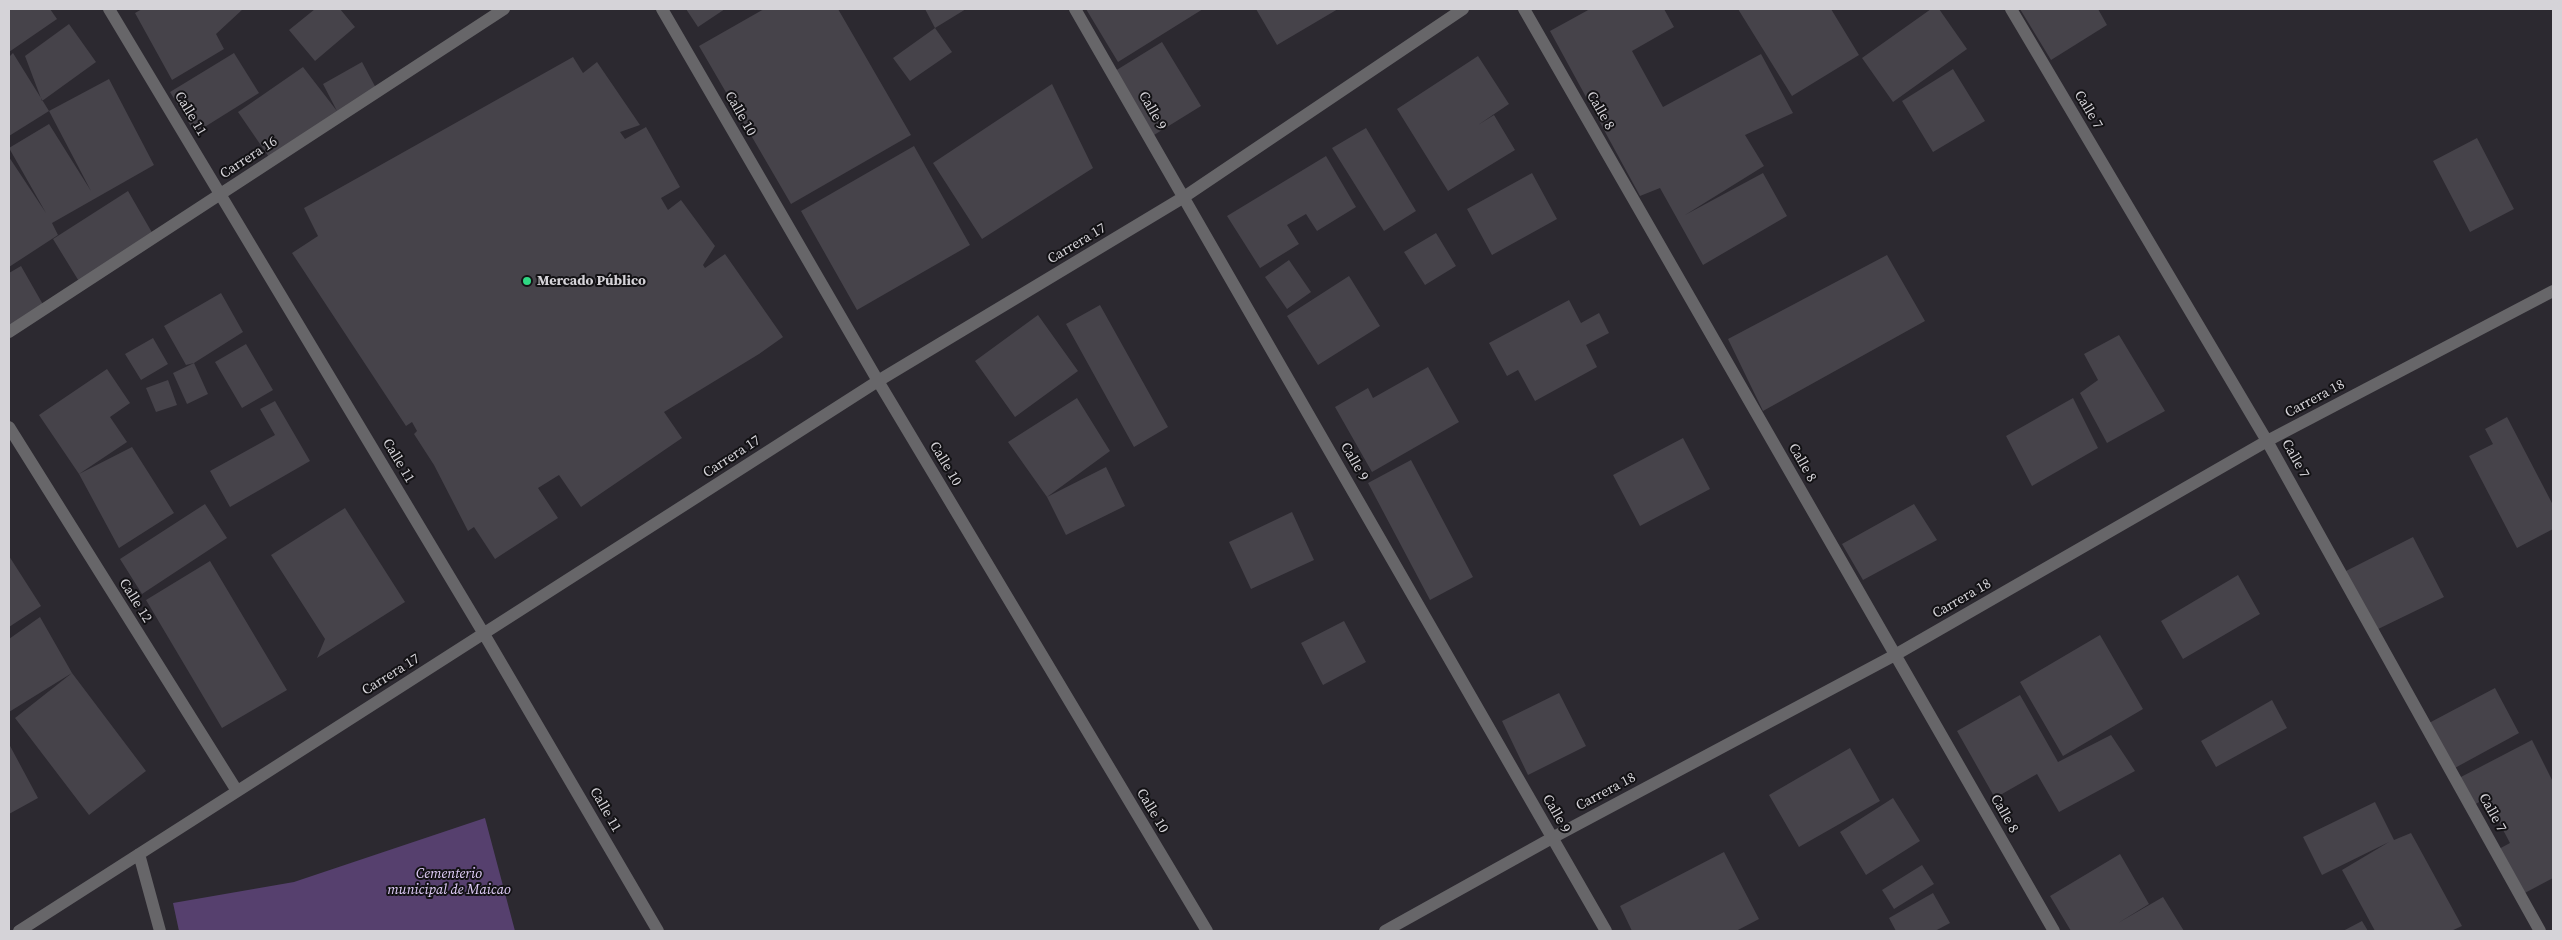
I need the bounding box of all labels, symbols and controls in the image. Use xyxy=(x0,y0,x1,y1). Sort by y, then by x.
street label: Calle 7 xyxy=(2070,88,2106,132)
street label: Calle 11 xyxy=(170,89,210,139)
street label: Calle 10 xyxy=(721,89,759,139)
street label: Calle 9 xyxy=(1134,89,1170,133)
street label: Calle 8 xyxy=(1582,89,1618,133)
street label: Carrera 16 xyxy=(217,133,281,183)
street label: Carrera 17 xyxy=(1045,220,1109,268)
place label: Mercado Público xyxy=(537,273,646,289)
marker: Mercado Público xyxy=(521,275,533,287)
street label: Carrera 18 xyxy=(2282,376,2348,422)
street label: Carrera 17 xyxy=(700,432,764,482)
street label: Calle 11 xyxy=(378,436,418,486)
street label: Calle 7 xyxy=(2278,437,2312,481)
street label: Calle 10 xyxy=(925,439,965,489)
street label: Calle 9 xyxy=(1336,440,1372,484)
street label: Calle 8 xyxy=(1784,441,1820,485)
street label: Calle 12 xyxy=(115,576,155,626)
street label: Carrera 18 xyxy=(1930,576,1994,622)
street label: Carrera 17 xyxy=(359,651,423,699)
street label: Carrera 18 xyxy=(1573,769,1639,815)
street label: Calle 11 xyxy=(586,785,624,835)
street label: Calle 10 xyxy=(1132,786,1172,836)
street label: Calle 7 xyxy=(2475,791,2509,835)
street label: Calle 9 xyxy=(1538,792,1574,836)
street label: Calle 8 xyxy=(1986,792,2022,836)
park label: Cementerio municipal de Maicao xyxy=(387,866,511,899)

